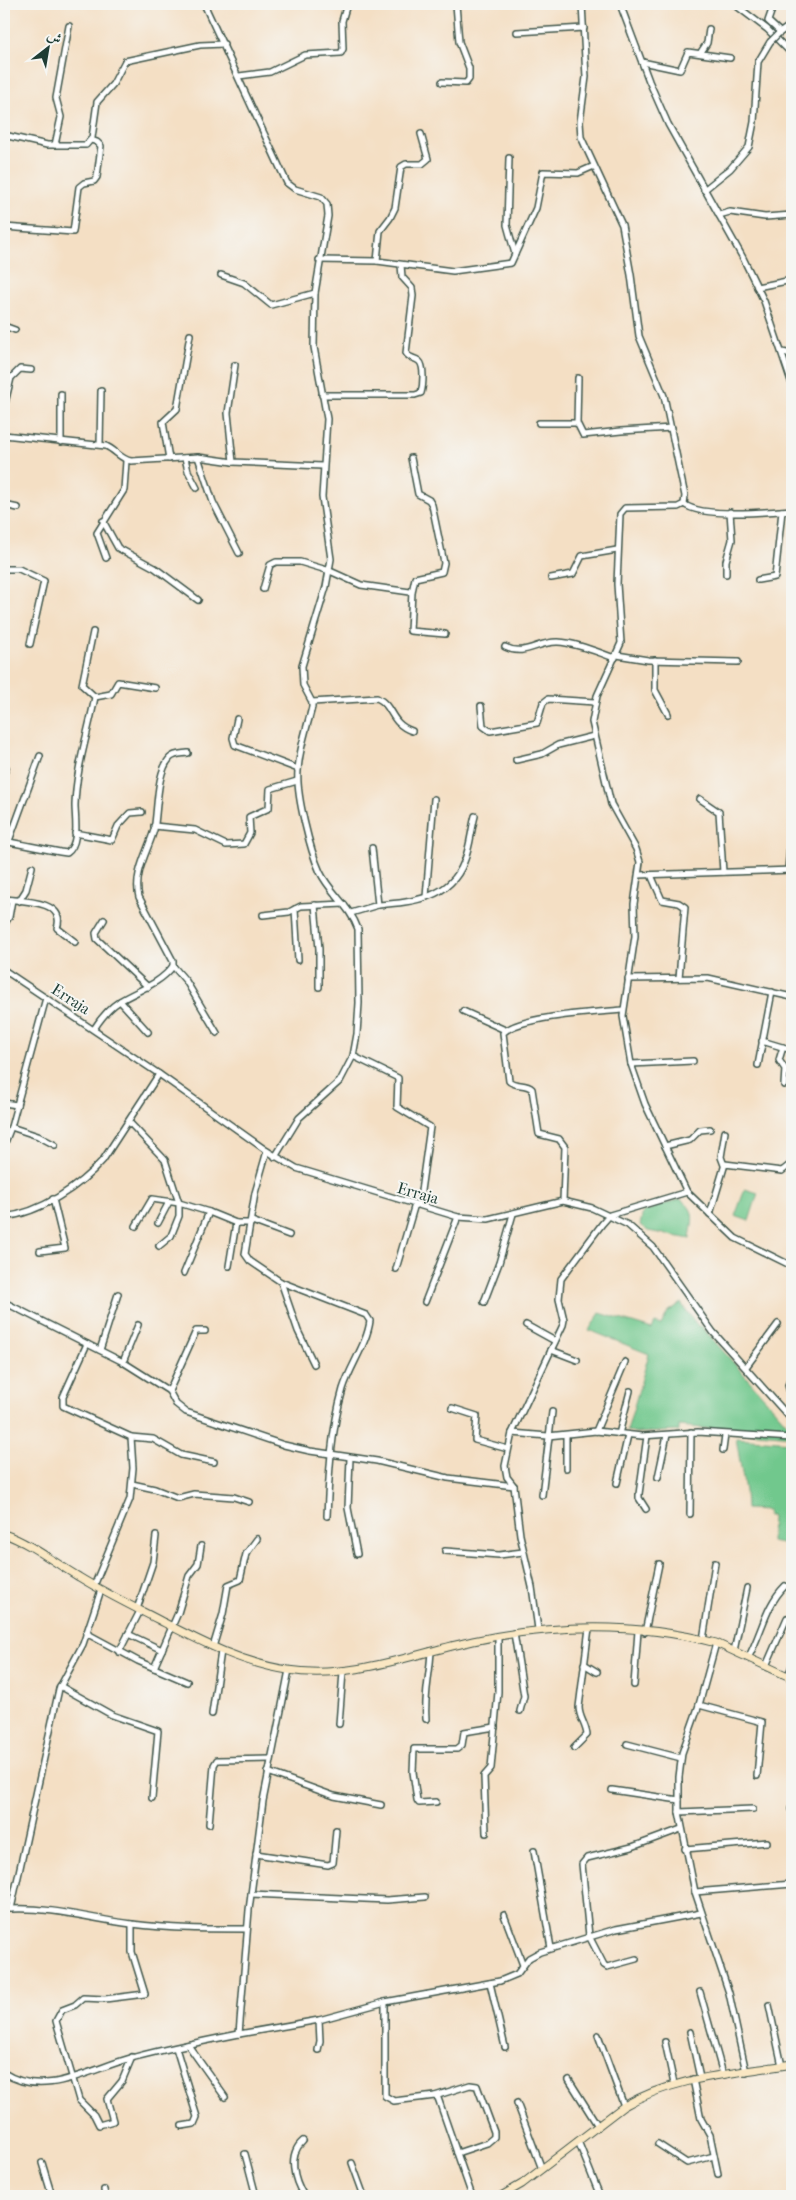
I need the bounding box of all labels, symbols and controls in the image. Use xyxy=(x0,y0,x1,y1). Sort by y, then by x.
north arrow xyxy=(22,22,72,72)
text: ش xyxy=(44,26,65,48)
street label: Erraja xyxy=(48,980,94,1019)
street label: Erraja xyxy=(395,1178,442,1208)

